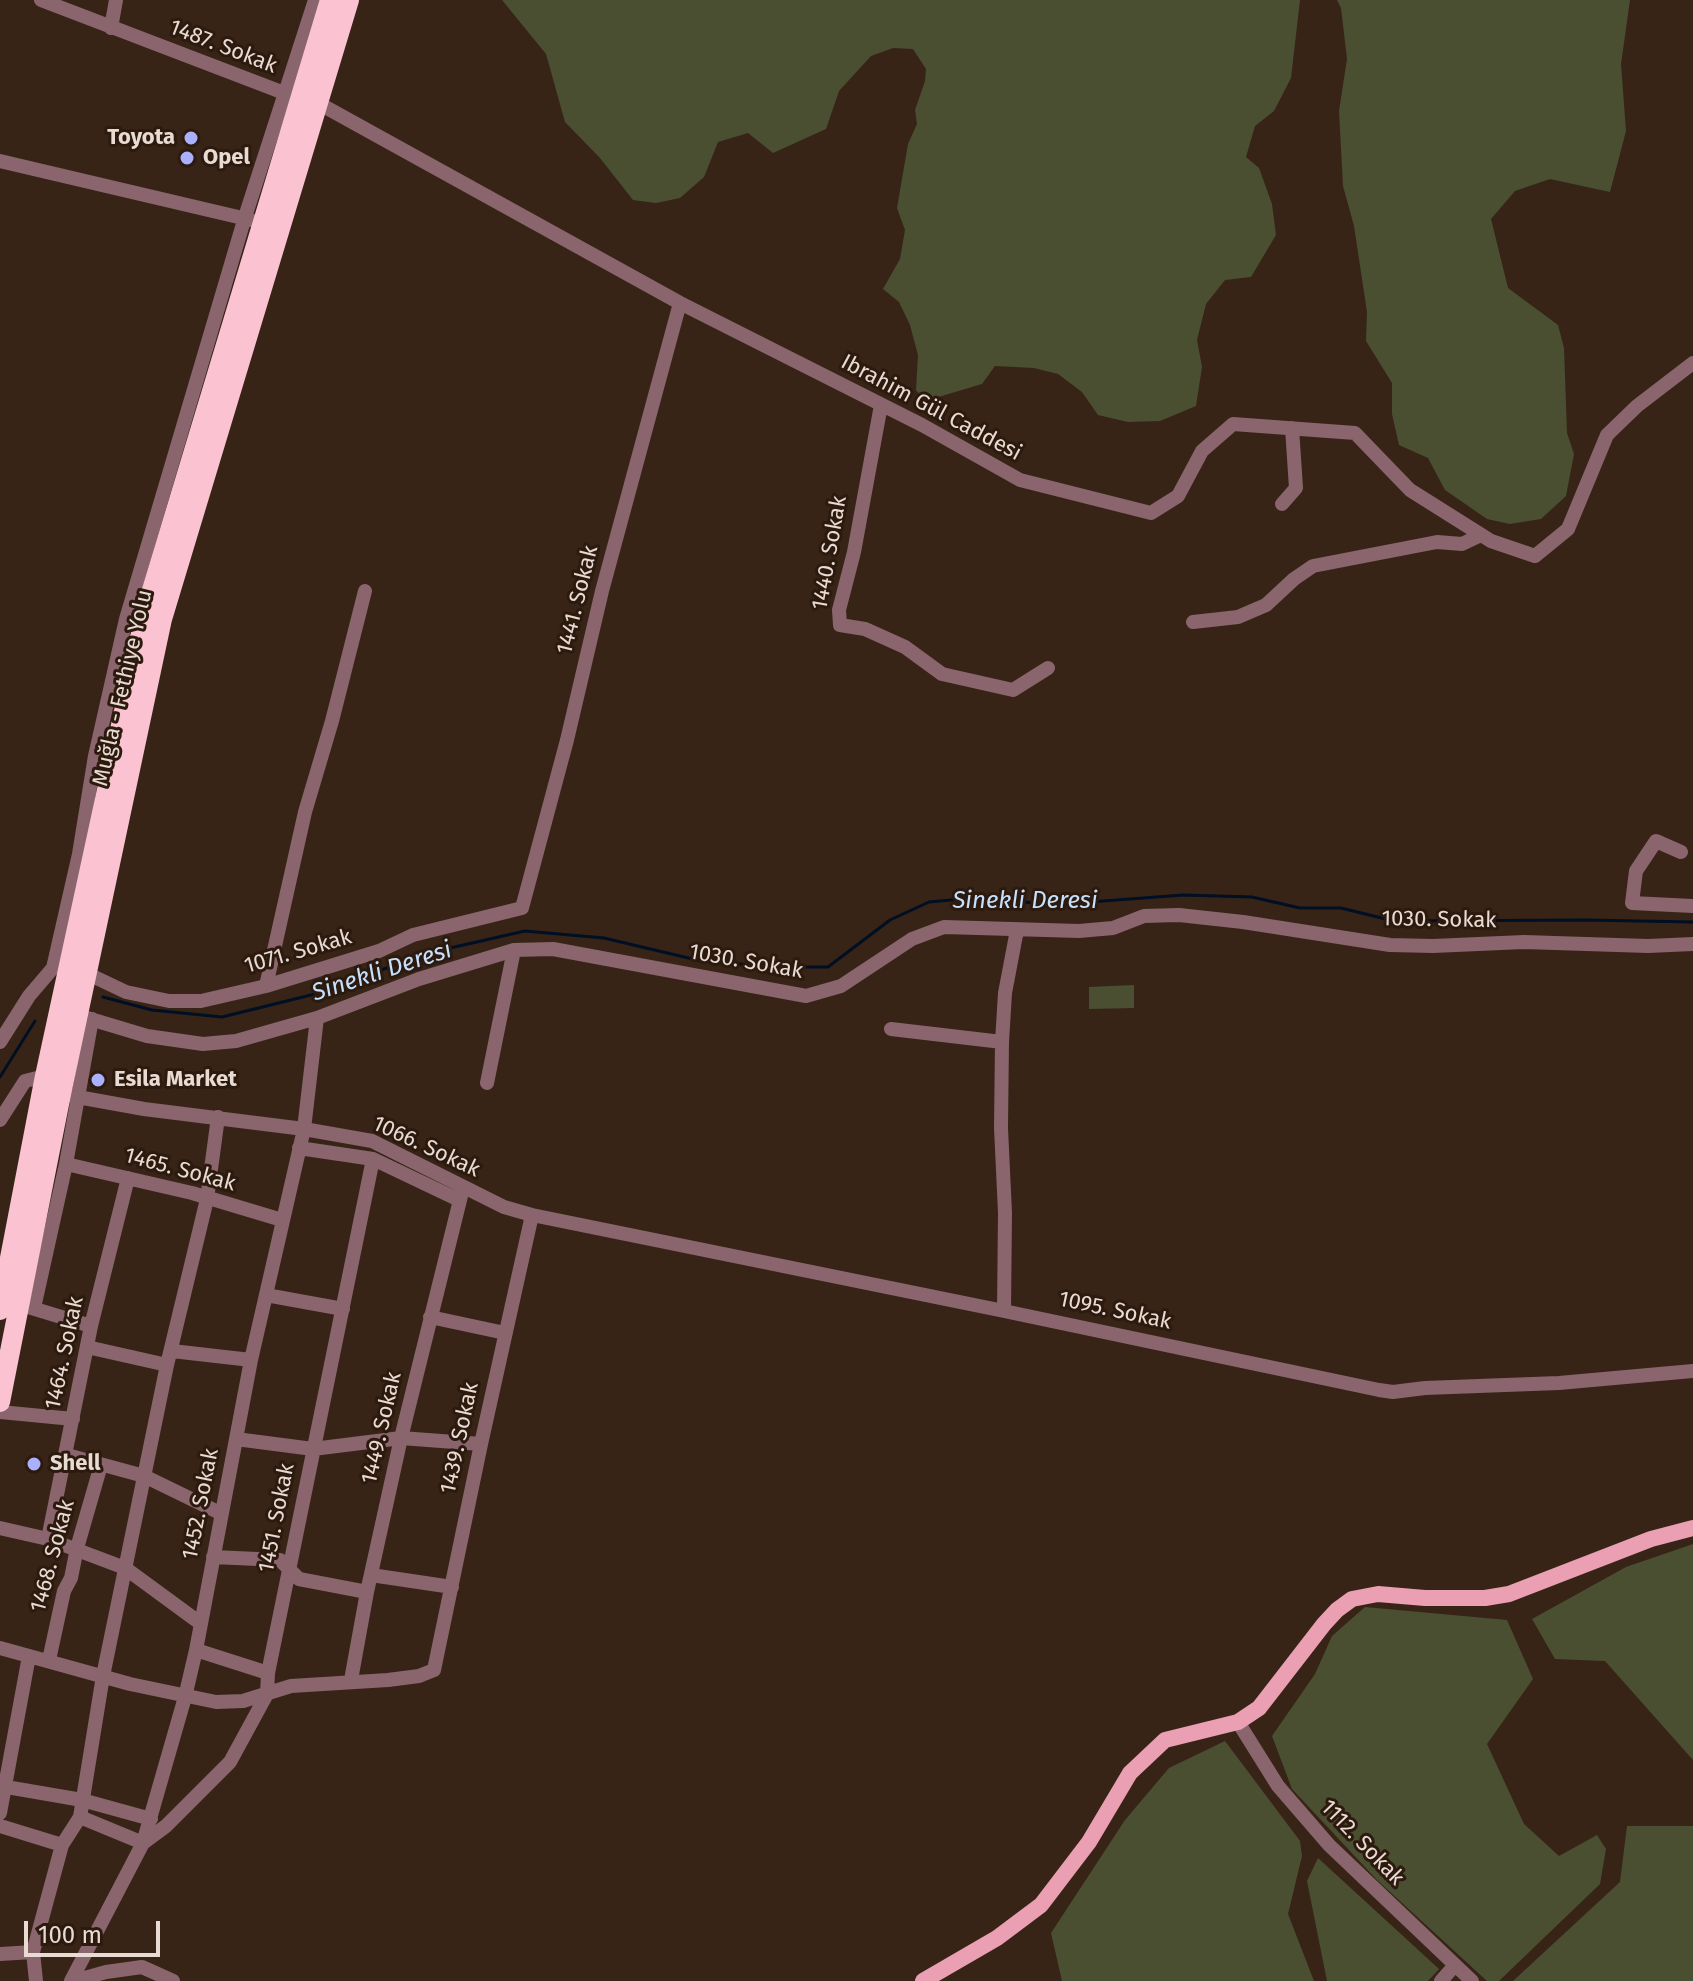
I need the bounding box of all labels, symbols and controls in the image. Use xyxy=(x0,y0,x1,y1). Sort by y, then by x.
street label: 1487. Sokak xyxy=(166,14,280,80)
place label: Toyota xyxy=(107,125,175,151)
marker: Toyota xyxy=(182,129,200,147)
place label: Opel xyxy=(203,145,250,171)
marker: Opel xyxy=(178,149,196,167)
street label: Ibrahim Gül Caddesi xyxy=(836,349,1026,467)
street label: 1440. Sokak xyxy=(807,494,853,612)
street label: 1441. Sokak xyxy=(552,543,604,657)
street label: Muğla - Fethiye Yolu xyxy=(88,587,158,789)
water label: Sinekli Deresi xyxy=(952,887,1098,915)
street label: 1030. Sokak xyxy=(1381,906,1497,934)
street label: 1071. Sokak xyxy=(241,924,355,980)
water label: Sinekli Deresi xyxy=(309,936,455,1008)
street label: 1030. Sokak xyxy=(687,939,805,985)
place label: Esila Market xyxy=(114,1067,237,1093)
marker: Esila Market xyxy=(89,1071,107,1089)
street label: 1066. Sokak xyxy=(368,1111,484,1183)
street label: 1465. Sokak xyxy=(122,1142,238,1198)
street label: 1095. Sokak xyxy=(1056,1286,1174,1336)
street label: 1464. Sokak xyxy=(40,1294,90,1412)
street label: 1449. Sokak xyxy=(356,1369,408,1487)
street label: 1439. Sokak xyxy=(435,1380,485,1496)
street label: 1452. Sokak xyxy=(177,1446,225,1562)
place label: Shell xyxy=(50,1451,100,1477)
marker: Shell xyxy=(25,1455,43,1473)
street label: 1451. Sokak xyxy=(253,1461,301,1575)
street label: 1468. Sokak xyxy=(25,1497,81,1615)
street label: 1112. Sokak xyxy=(1315,1795,1409,1891)
scale bar xyxy=(28,1905,164,1955)
text: 100 m xyxy=(38,1921,102,1949)

